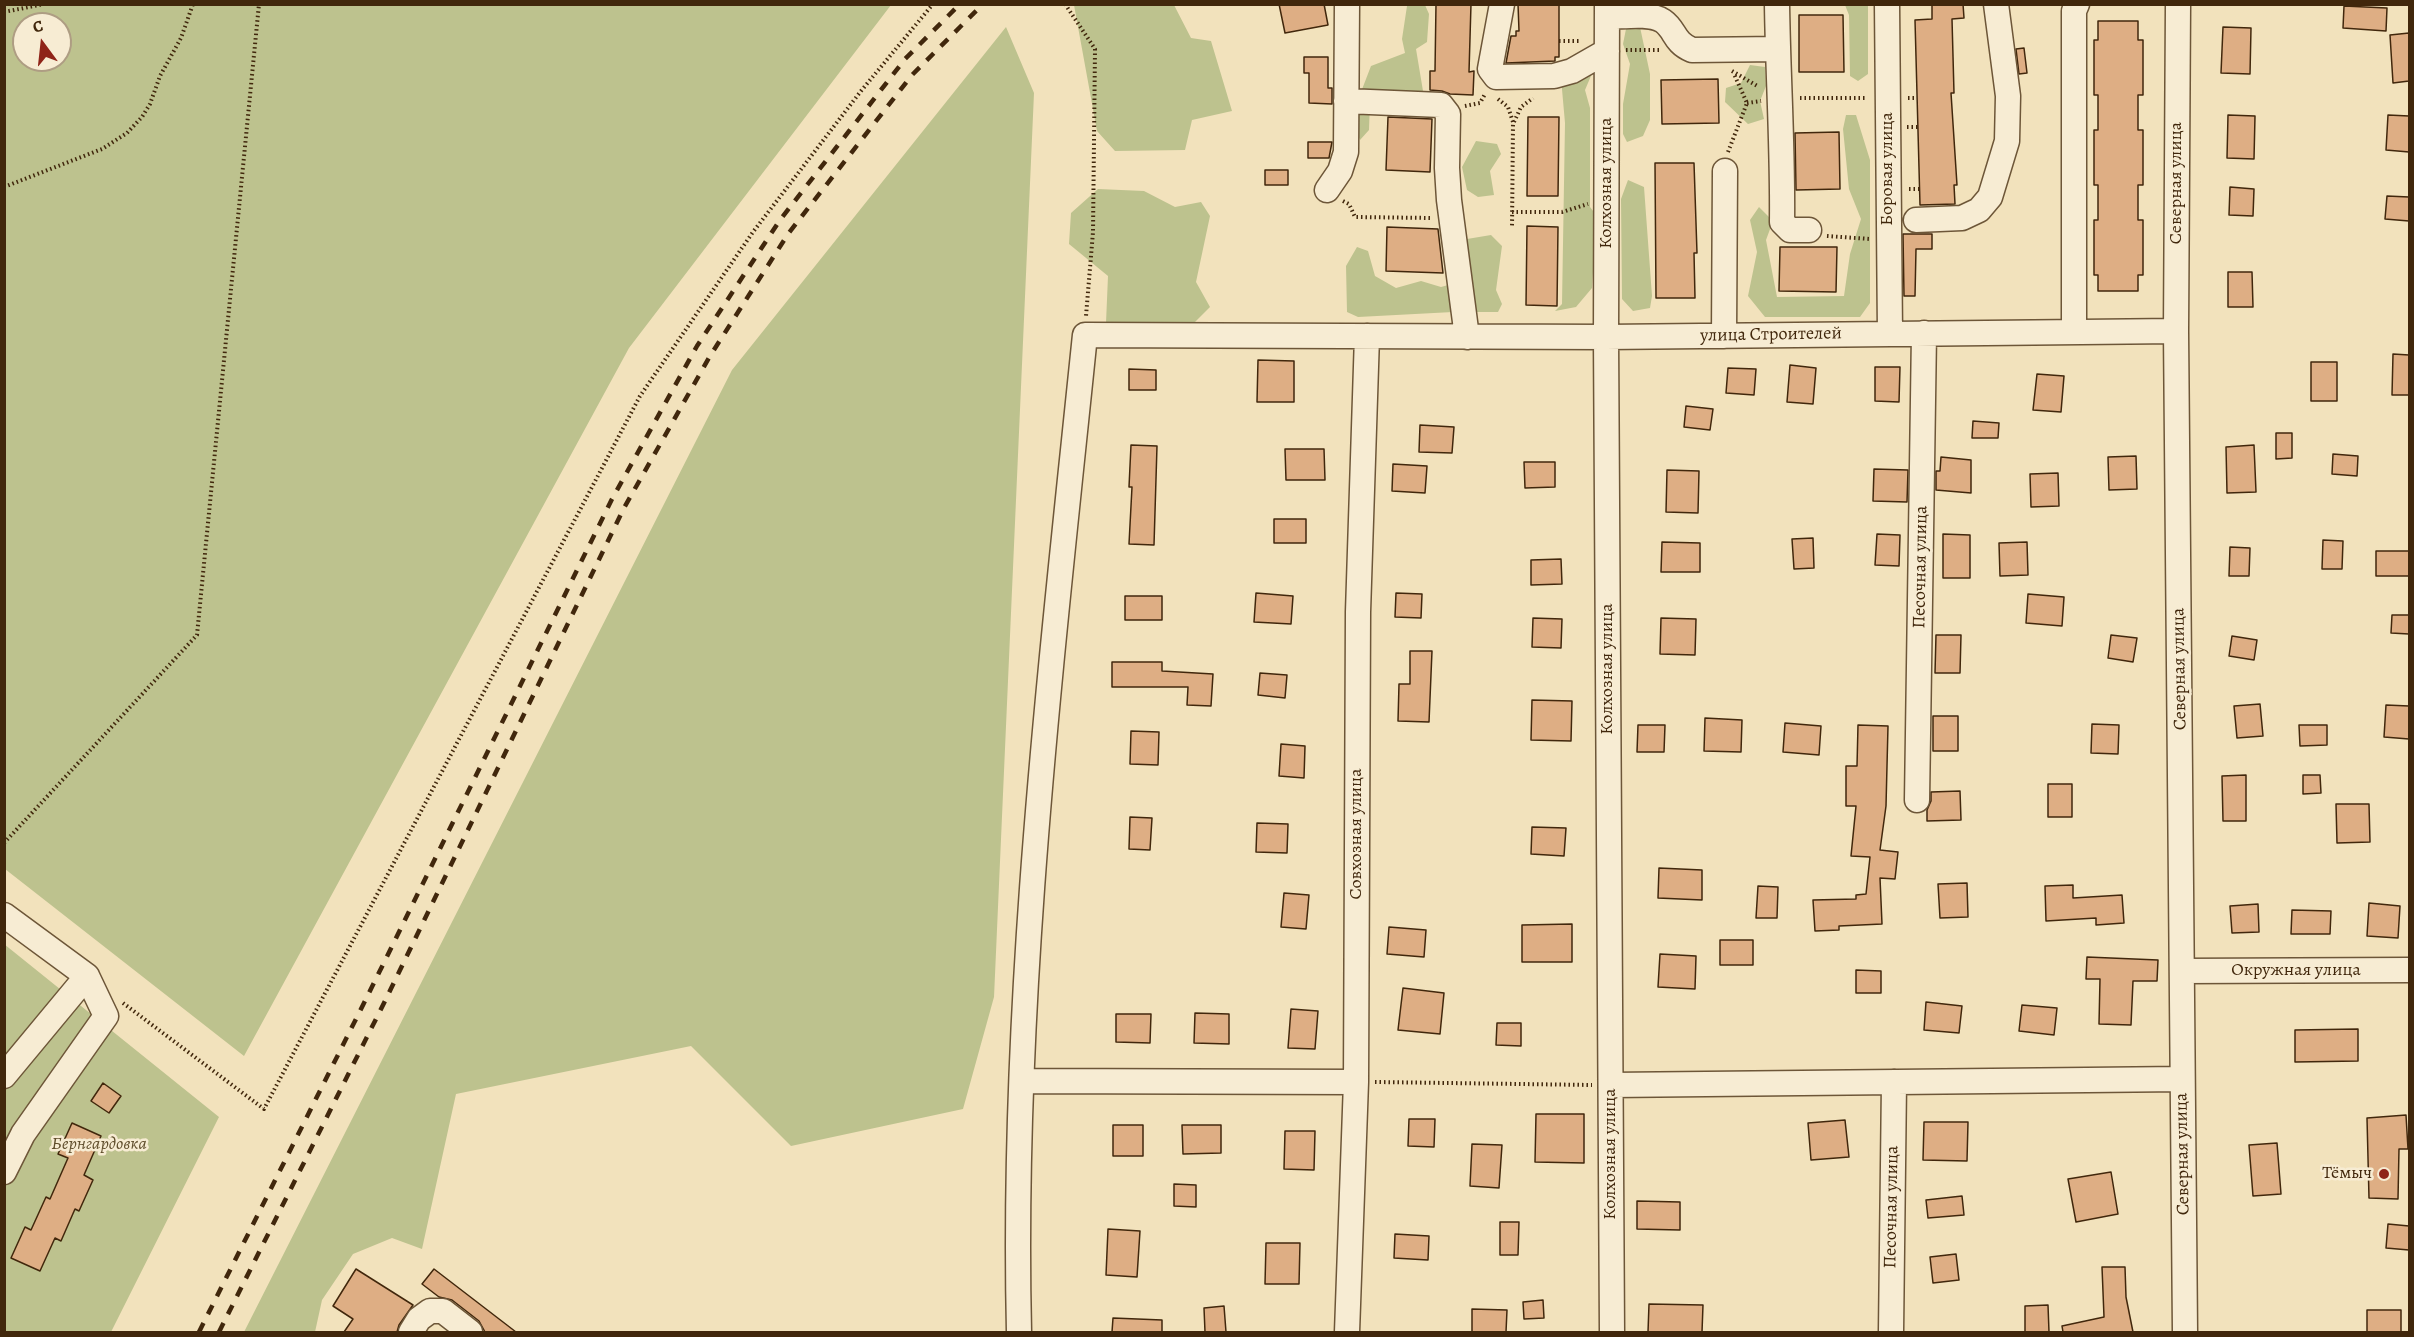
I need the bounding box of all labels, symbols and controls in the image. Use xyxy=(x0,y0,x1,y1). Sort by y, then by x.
north arrow xyxy=(12,12,72,72)
text: С xyxy=(30,15,45,38)
street label: Боровая улица xyxy=(1877,112,1899,226)
street label: Колхозная улица xyxy=(1596,117,1618,249)
street label: Северная улица xyxy=(2166,122,2188,244)
street label: улица Строителей xyxy=(1700,323,1842,347)
street label: Песочная улица xyxy=(1909,505,1933,629)
street label: Колхозная улица xyxy=(1597,603,1619,735)
street label: Северная улица xyxy=(2168,608,2192,730)
street label: Совхозная улица xyxy=(1346,769,1368,899)
street label: Окружная улица xyxy=(2231,960,2361,982)
street label: Колхозная улица xyxy=(1600,1088,1622,1220)
street label: Северная улица xyxy=(2171,1093,2195,1215)
park label: Бернгардовка xyxy=(51,1134,147,1156)
street label: Песочная улица xyxy=(1880,1145,1904,1269)
place label: Тёмыч xyxy=(2322,1163,2372,1185)
marker: Тёмыч xyxy=(2377,1167,2391,1181)

